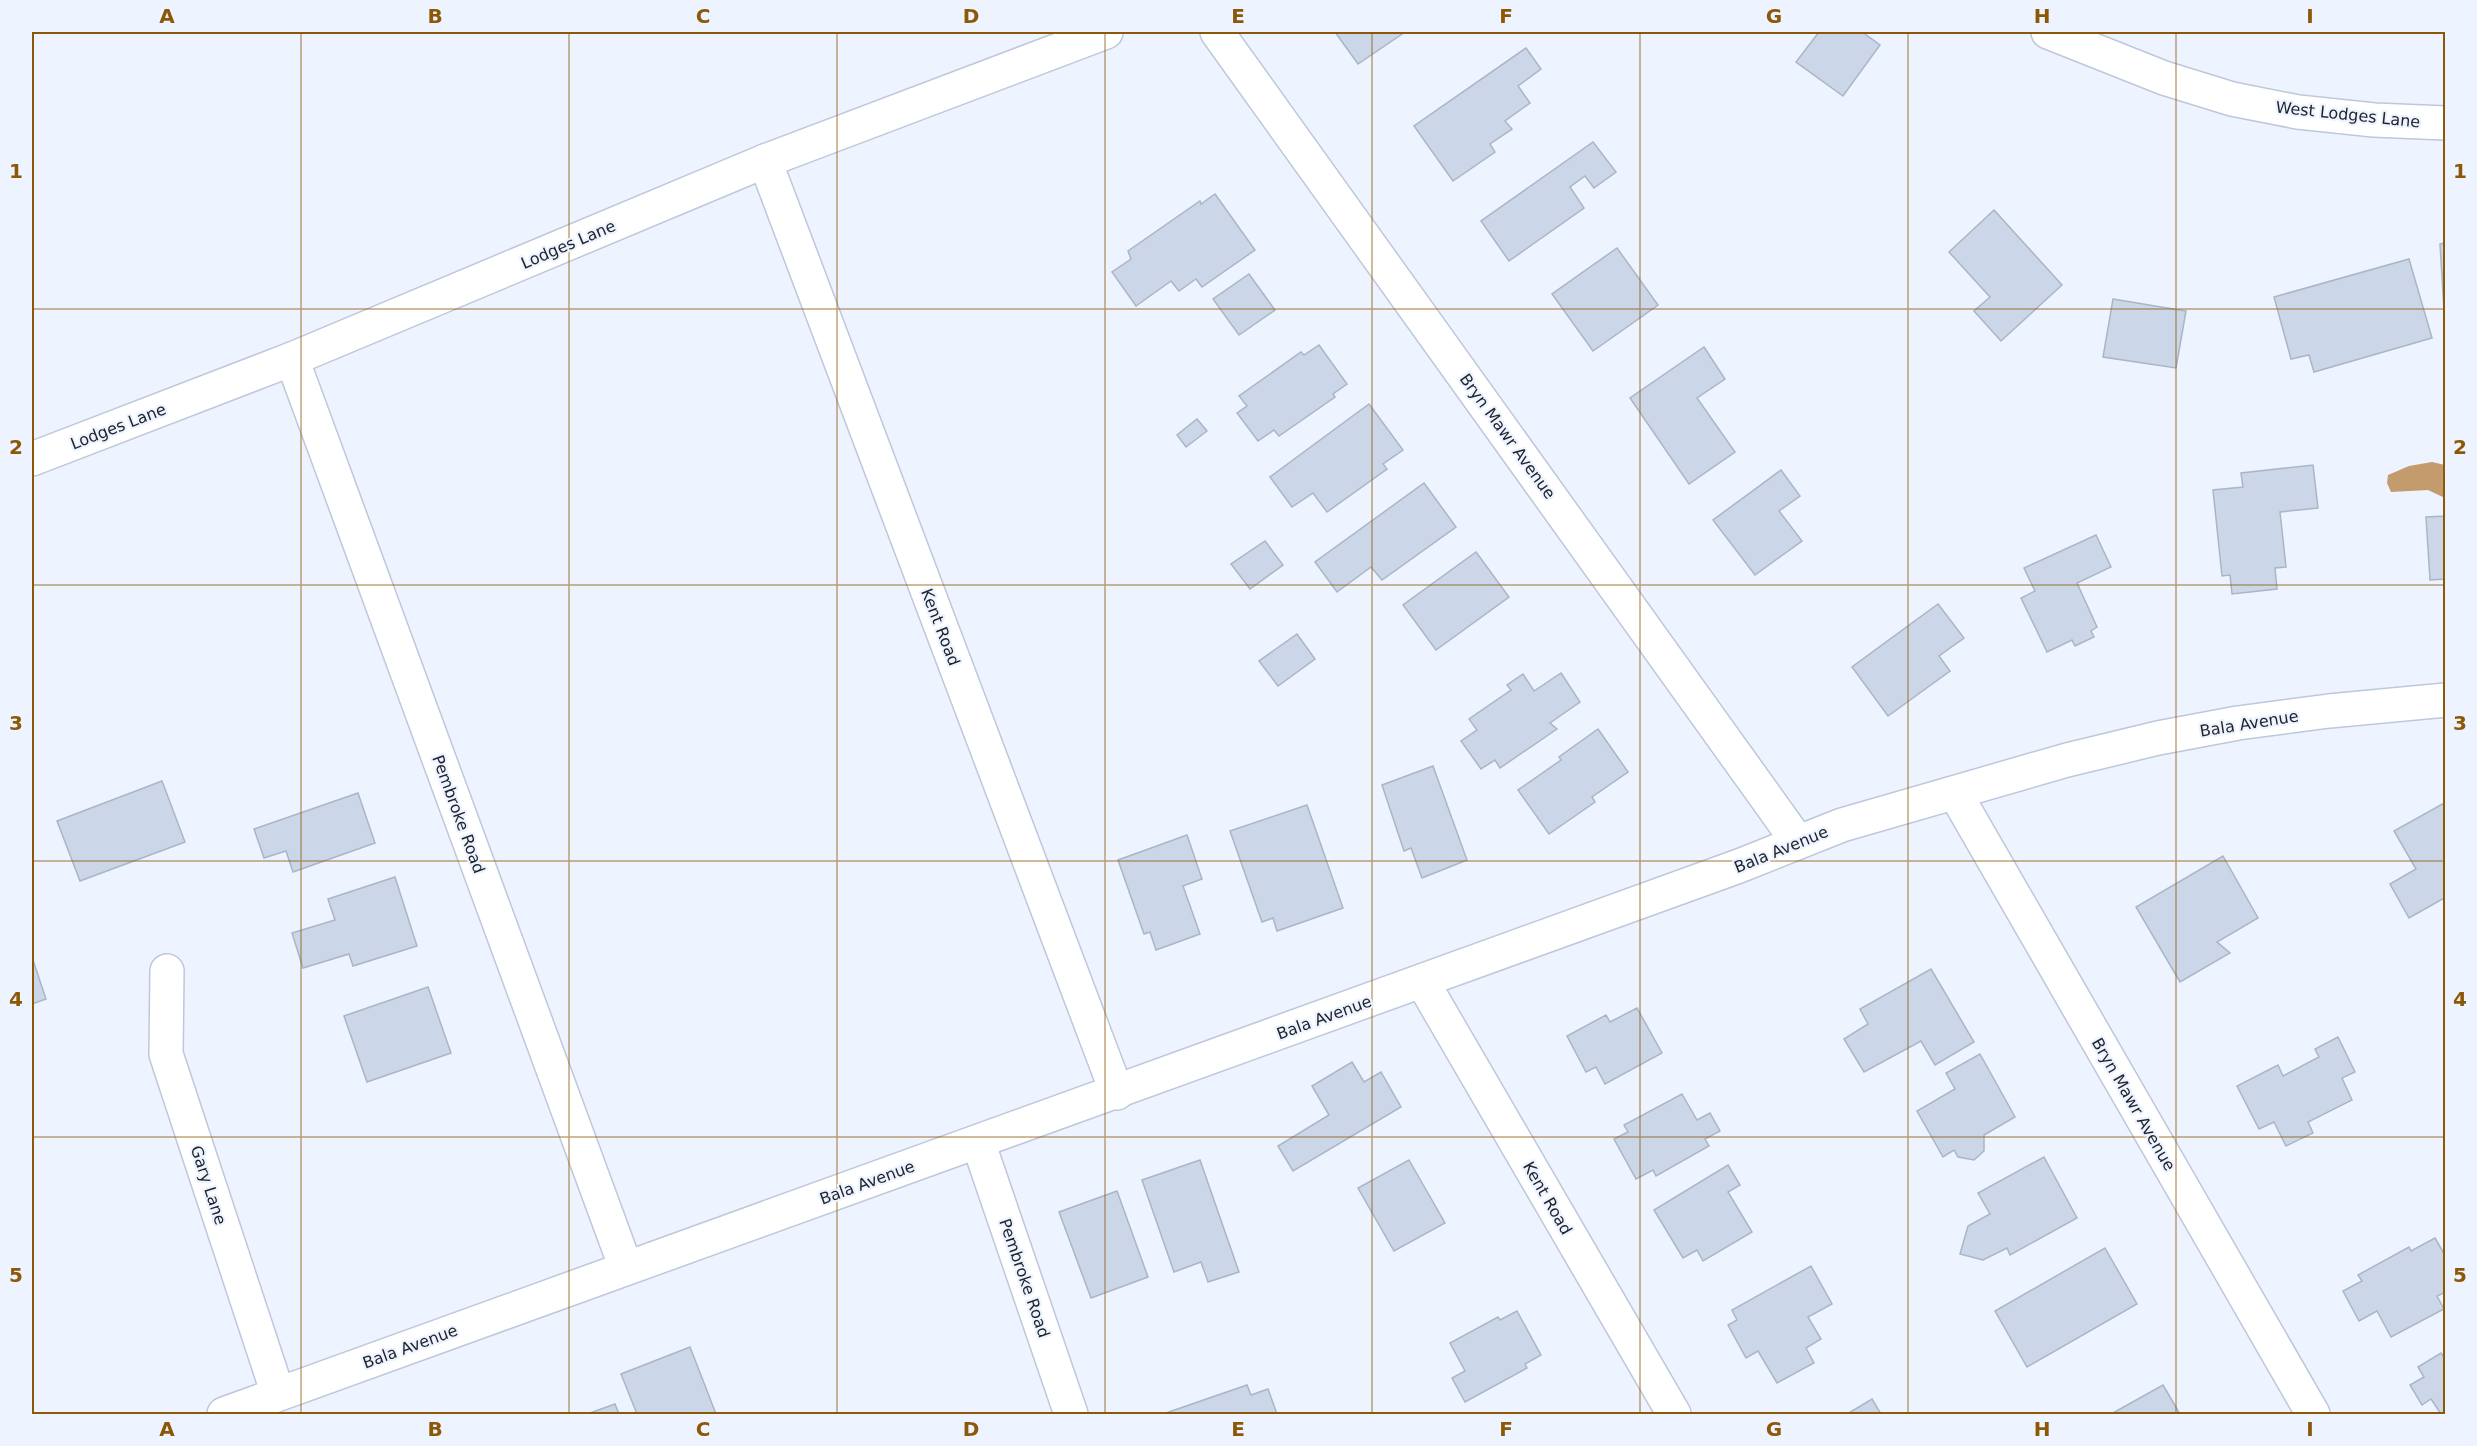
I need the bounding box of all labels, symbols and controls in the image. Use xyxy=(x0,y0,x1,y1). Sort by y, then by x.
text: A xyxy=(159,4,175,28)
text: B xyxy=(427,4,443,28)
text: C xyxy=(696,4,710,28)
text: D xyxy=(963,4,979,28)
text: E xyxy=(1231,4,1245,28)
text: F xyxy=(1499,4,1513,28)
text: G xyxy=(1766,4,1782,28)
text: H xyxy=(2034,4,2050,28)
text: I xyxy=(2306,4,2314,28)
street label: West Lodges Lane xyxy=(2275,97,2421,132)
text: 1 xyxy=(9,159,23,183)
text: 1 xyxy=(2453,159,2467,183)
street label: Lodges Lane xyxy=(518,216,618,273)
street label: Bryn Mawr Avenue xyxy=(1456,370,1559,503)
street label: Lodges Lane xyxy=(68,400,169,453)
text: 2 xyxy=(9,435,23,459)
text: 2 xyxy=(2453,435,2467,459)
street label: Kent Road xyxy=(917,586,964,668)
street label: Bala Avenue xyxy=(2198,706,2300,741)
text: 3 xyxy=(9,711,23,735)
text: 3 xyxy=(2453,711,2467,735)
street label: Pembroke Road xyxy=(428,752,489,876)
street label: Bala Avenue xyxy=(1731,822,1831,877)
text: 4 xyxy=(9,987,23,1011)
text: 4 xyxy=(2453,987,2467,1011)
street label: Bala Avenue xyxy=(1274,992,1374,1043)
street label: Bryn Mawr Avenue xyxy=(2088,1035,2179,1174)
street label: Gary Lane xyxy=(187,1143,230,1227)
street label: Bala Avenue xyxy=(817,1157,917,1208)
street label: Kent Road xyxy=(1519,1158,1576,1238)
street label: Pembroke Road xyxy=(995,1216,1054,1340)
text: 5 xyxy=(9,1263,23,1287)
text: 5 xyxy=(2453,1263,2467,1287)
street label: Bala Avenue xyxy=(360,1321,460,1372)
text: A xyxy=(159,1417,175,1441)
text: B xyxy=(427,1417,443,1441)
text: C xyxy=(696,1417,710,1441)
text: D xyxy=(963,1417,979,1441)
text: E xyxy=(1231,1417,1245,1441)
text: F xyxy=(1499,1417,1513,1441)
text: G xyxy=(1766,1417,1782,1441)
text: H xyxy=(2034,1417,2050,1441)
text: I xyxy=(2306,1417,2314,1441)

